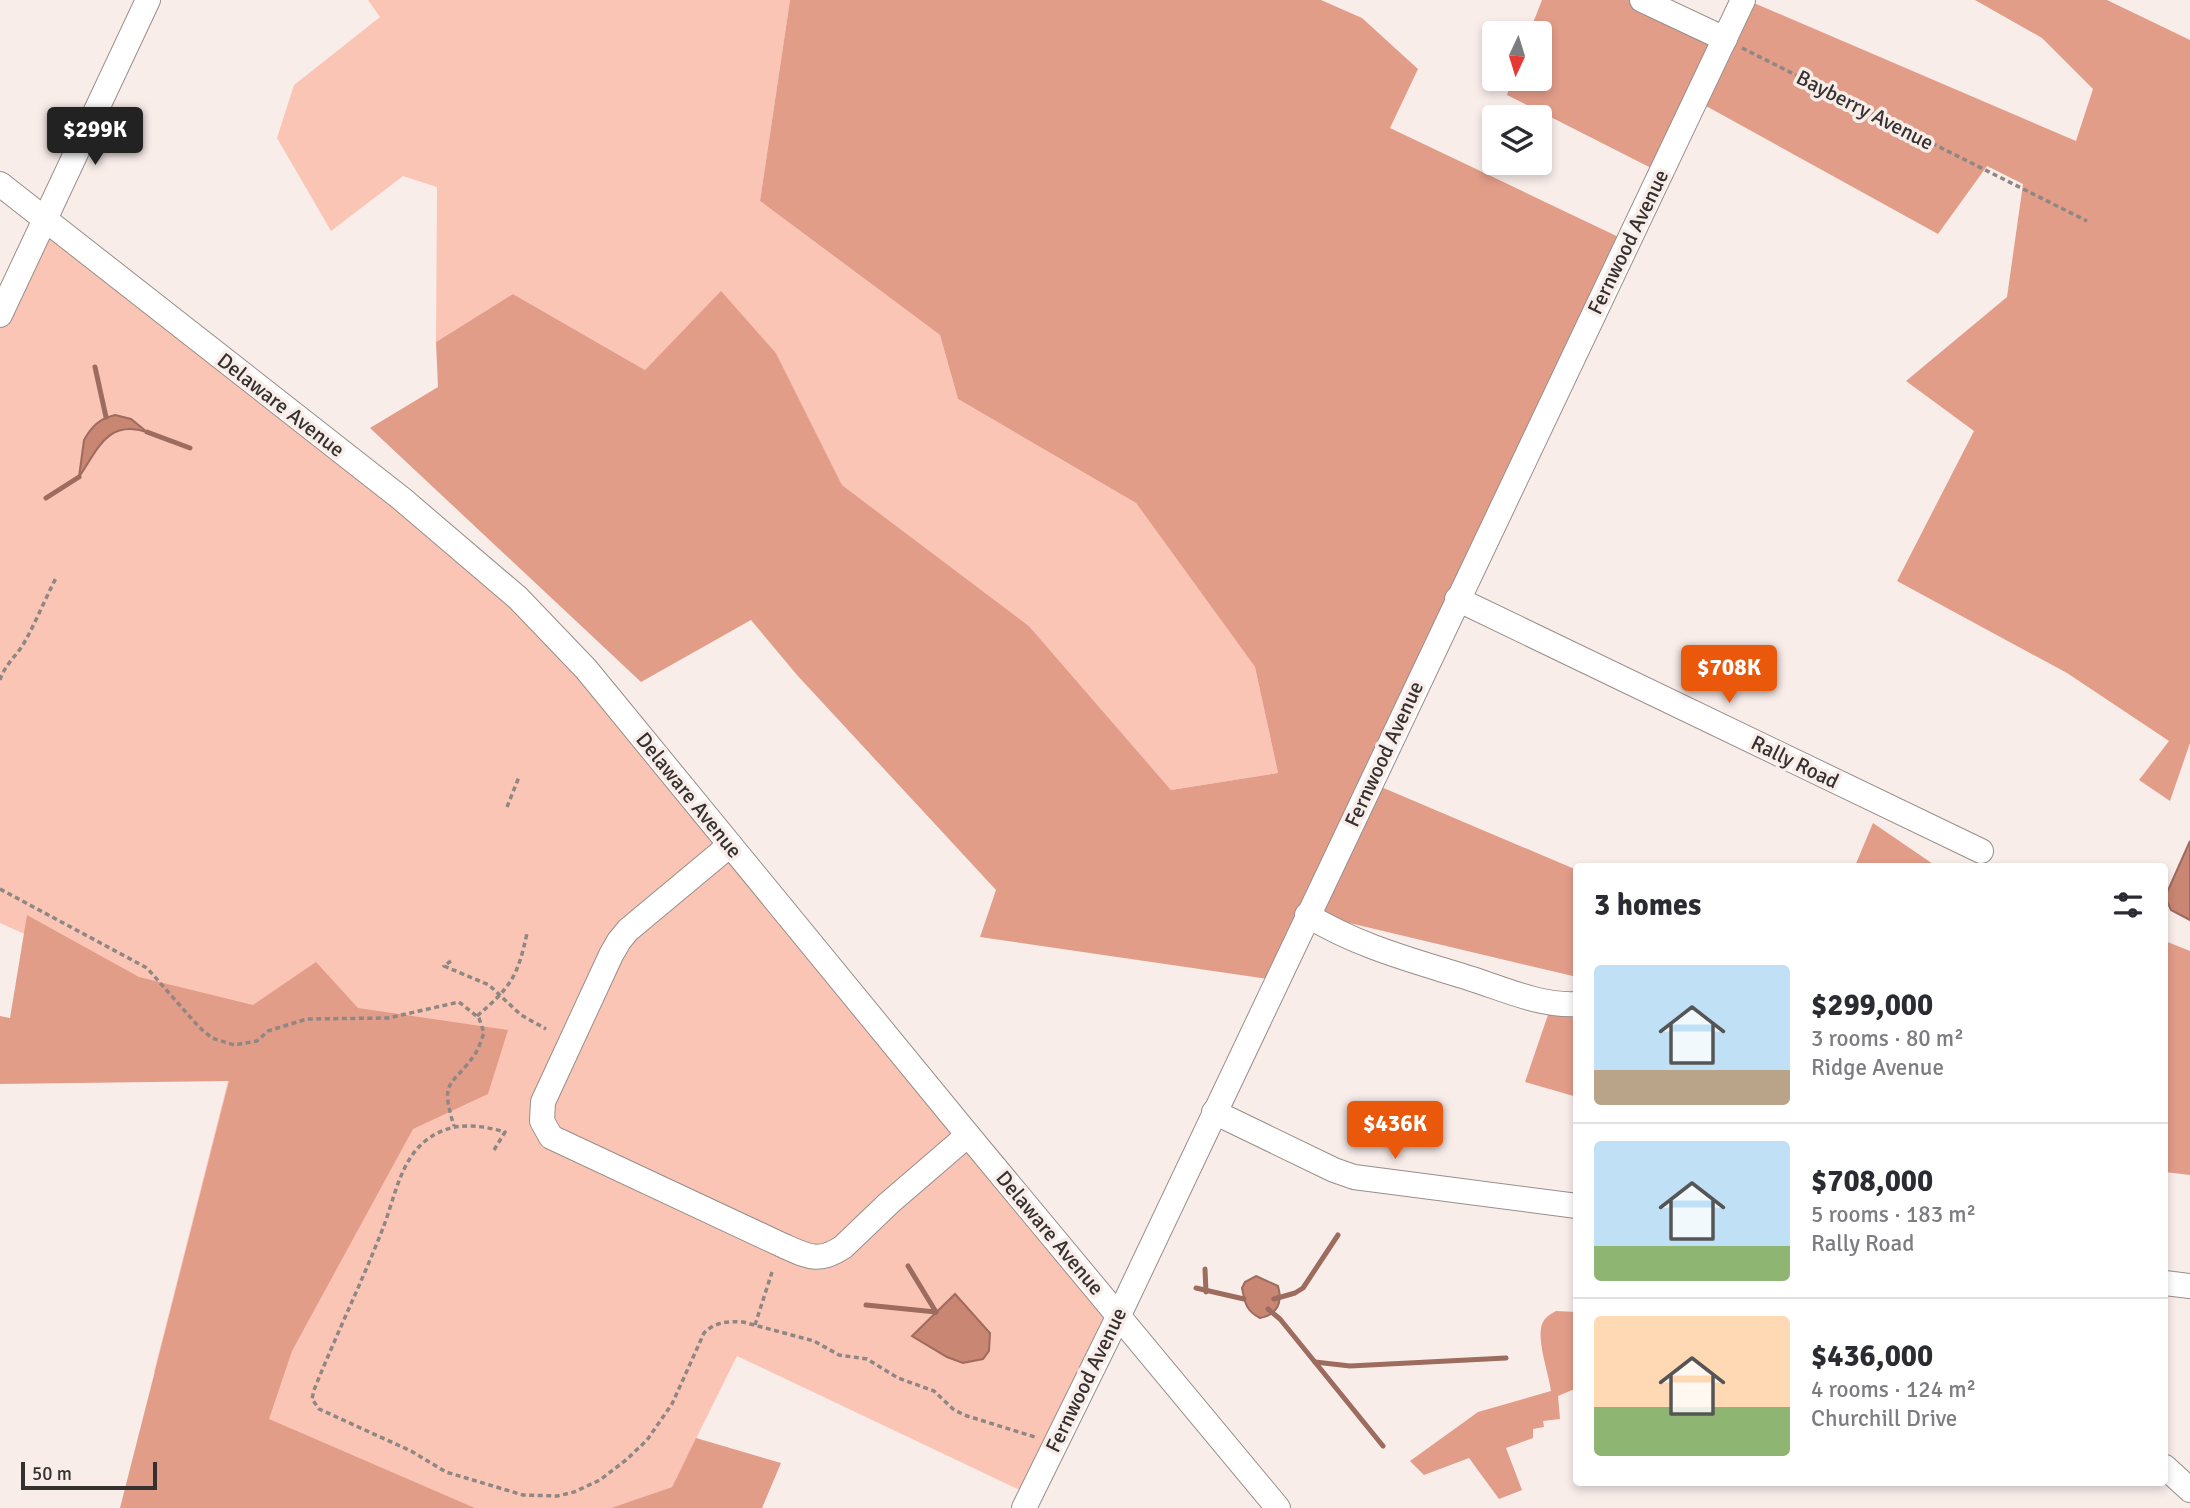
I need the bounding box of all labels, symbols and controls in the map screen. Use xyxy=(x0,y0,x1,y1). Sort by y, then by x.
north arrow xyxy=(1482,21,1552,91)
map controls xyxy=(1482,21,1552,175)
street label: Bayberry Avenue xyxy=(1792,64,1938,156)
button: layers xyxy=(1482,105,1552,175)
pin: $299K xyxy=(46,108,144,167)
text: $299K xyxy=(63,115,127,144)
street label: Fernwood Avenue xyxy=(1582,165,1674,319)
street label: Delaware Avenue xyxy=(212,347,350,463)
pin: $708K xyxy=(1680,646,1778,705)
text: $708K xyxy=(1697,653,1761,682)
street label: Fernwood Avenue xyxy=(1339,677,1429,831)
street label: Delaware Avenue xyxy=(630,727,748,863)
street label: Rally Road xyxy=(1747,730,1843,794)
icon: filters xyxy=(2109,886,2147,924)
text: 3 homes xyxy=(1594,887,1701,924)
text: $299,000 xyxy=(1811,987,1933,1024)
icon: home xyxy=(1650,993,1734,1077)
text: 3 rooms · 80 m² xyxy=(1811,1024,1964,1053)
text: Ridge Avenue xyxy=(1811,1053,1944,1082)
pin: $436K xyxy=(1346,1102,1444,1161)
text: $436K xyxy=(1363,1109,1427,1138)
text: $708,000 xyxy=(1811,1163,1933,1200)
street label: Delaware Avenue xyxy=(990,1165,1110,1301)
icon: home xyxy=(1650,1169,1734,1253)
text: 5 rooms · 183 m² xyxy=(1811,1200,1976,1229)
text: Rally Road xyxy=(1811,1229,1914,1258)
street label: Fernwood Avenue xyxy=(1040,1303,1132,1457)
text: $436,000 xyxy=(1811,1338,1933,1375)
icon: home xyxy=(1650,1344,1734,1428)
text: 4 rooms · 124 m² xyxy=(1811,1375,1976,1404)
text: Churchill Drive xyxy=(1811,1404,1957,1433)
scale bar xyxy=(21,1459,158,1491)
text: 50 m xyxy=(32,1462,72,1486)

